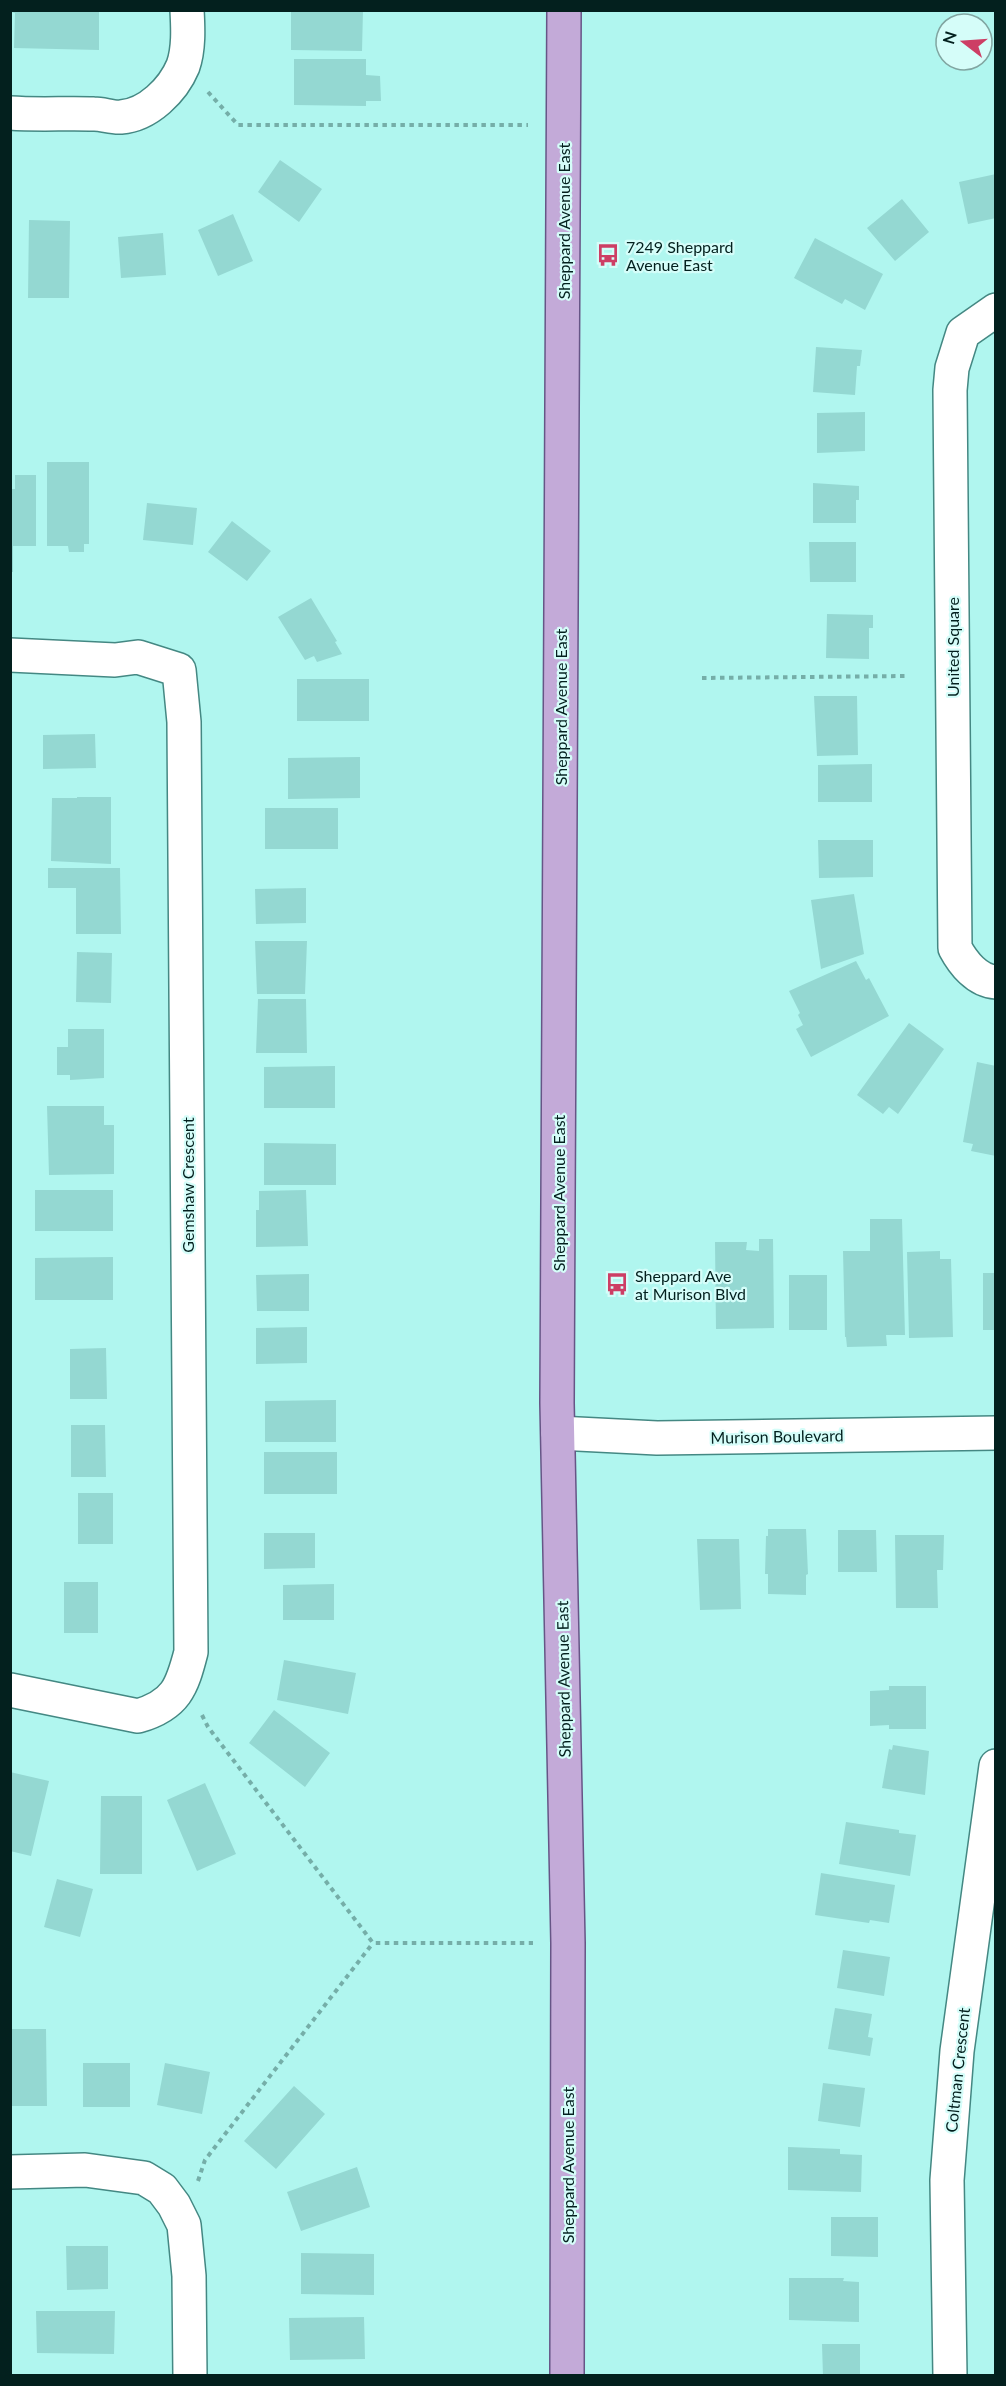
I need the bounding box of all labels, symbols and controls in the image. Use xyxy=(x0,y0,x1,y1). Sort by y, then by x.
north arrow xyxy=(934,12,994,72)
text: N xyxy=(938,29,960,46)
street label: Sheppard Avenue East xyxy=(554,142,573,299)
place label: 7249 Sheppard Avenue East xyxy=(626,237,734,274)
bus stop icon: 7249 Sheppard Avenue East xyxy=(595,242,621,268)
street label: United Square xyxy=(943,597,962,697)
street label: Sheppard Avenue East xyxy=(551,628,570,785)
street label: Sheppard Avenue East xyxy=(549,1114,568,1271)
street label: Gemshaw Crescent xyxy=(178,1117,197,1253)
place label: Sheppard Ave at Murison Blvd xyxy=(635,1266,746,1303)
bus stop icon: Sheppard Ave at Murison Blvd xyxy=(604,1271,630,1297)
street label: Murison Boulevard xyxy=(710,1425,844,1447)
street label: Sheppard Avenue East xyxy=(552,1600,574,1757)
street label: Coltman Crescent xyxy=(941,2006,973,2133)
street label: Sheppard Avenue East xyxy=(558,2086,577,2243)

